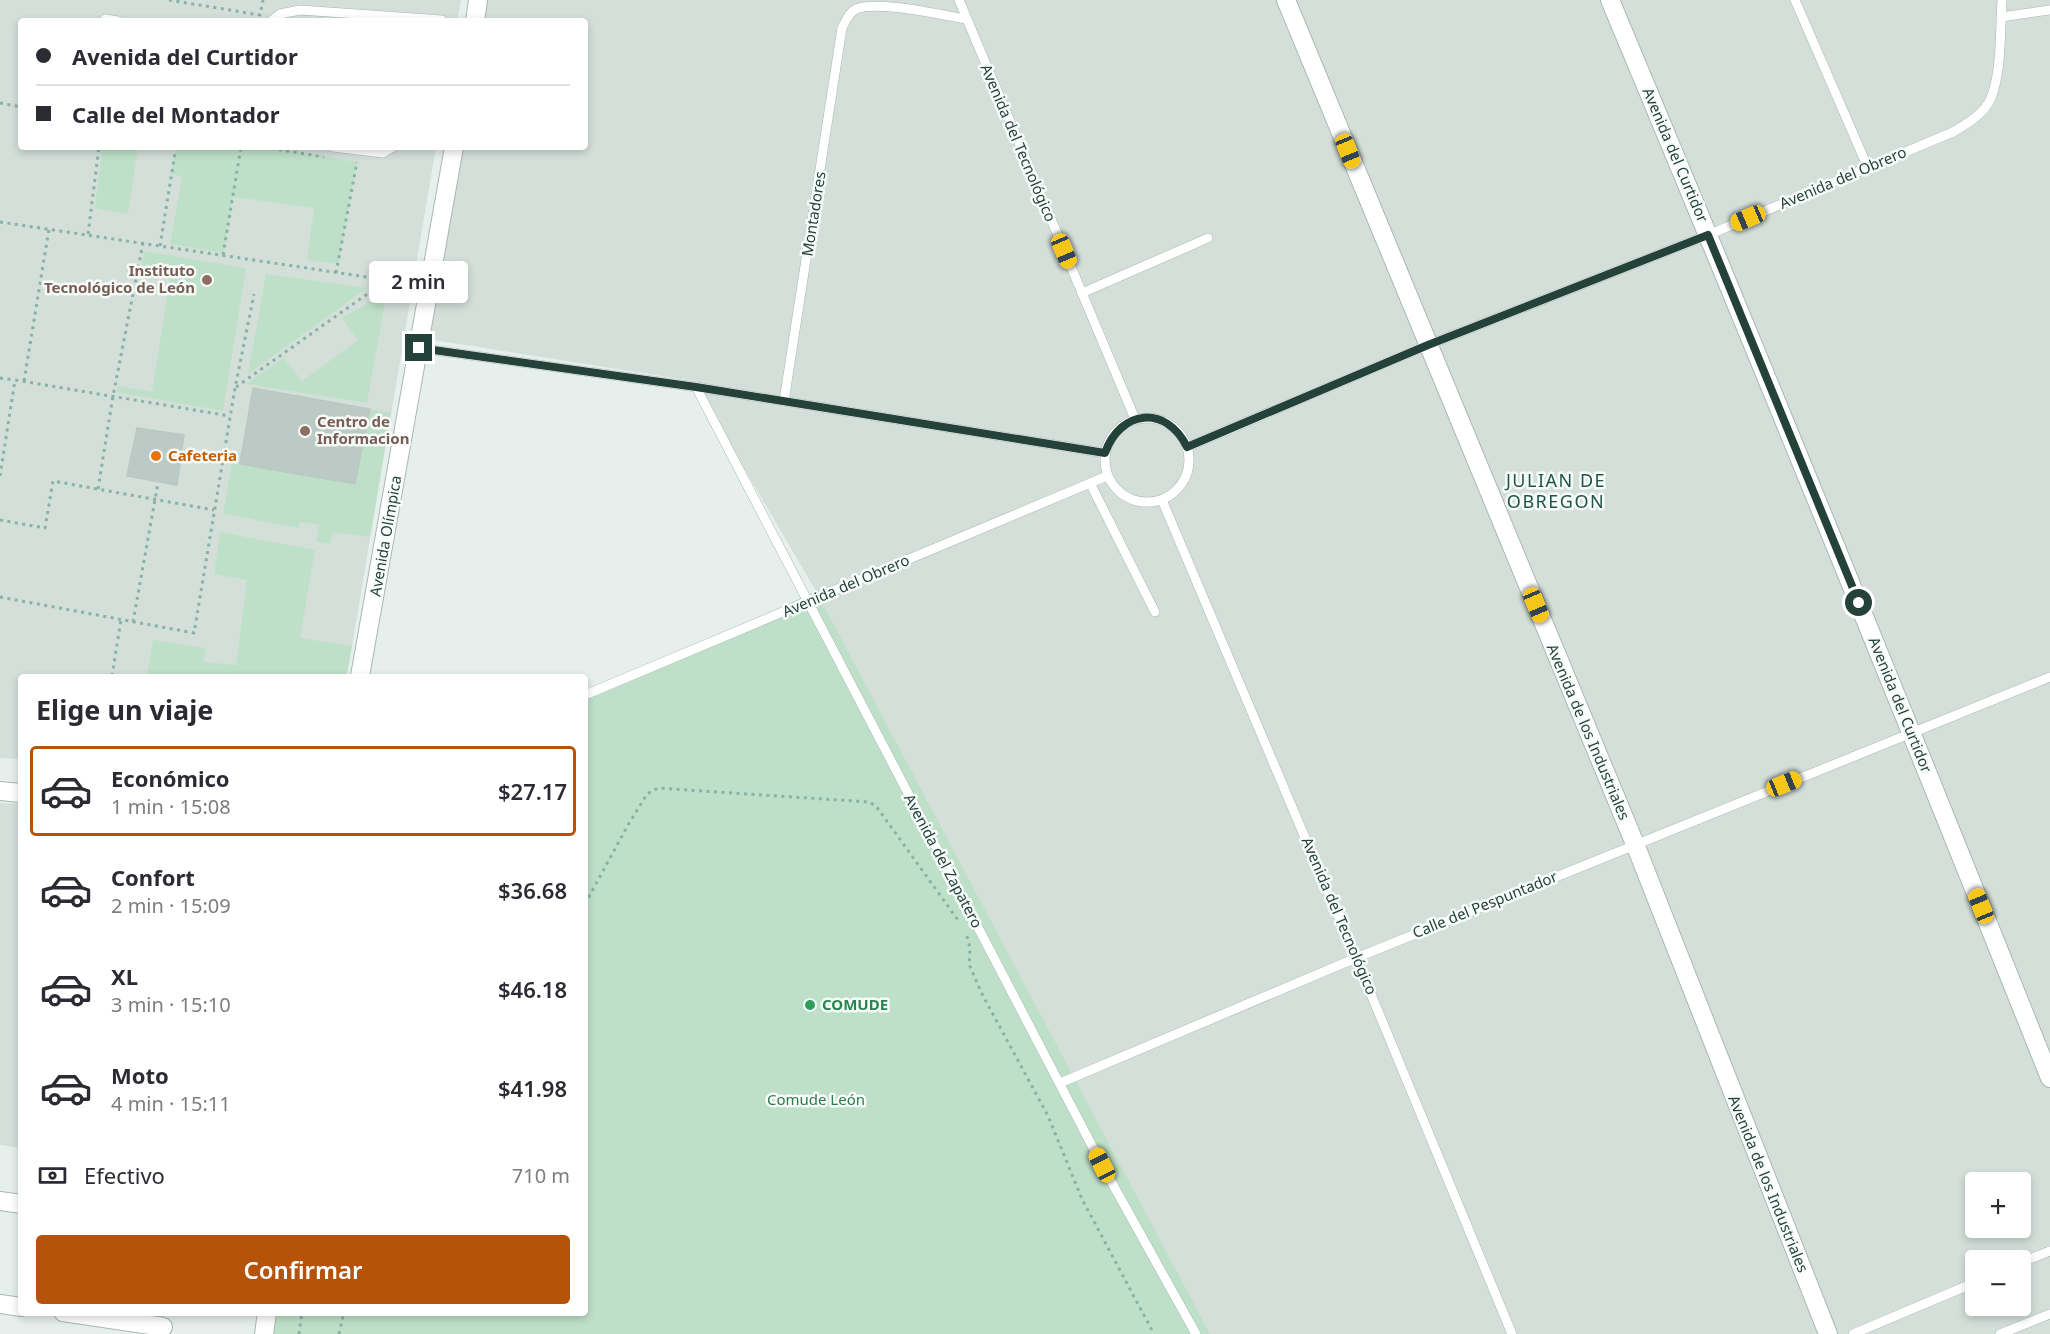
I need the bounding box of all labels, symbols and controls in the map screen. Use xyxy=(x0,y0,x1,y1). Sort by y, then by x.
text: Avenida del Curtidor xyxy=(72,41,298,71)
street label: Avenida del Tecnológico xyxy=(977,61,1061,224)
street label: Avenida del Curtidor xyxy=(1638,84,1713,225)
text: Calle del Montador xyxy=(72,99,280,129)
car xyxy=(1333,131,1363,171)
street label: Avenida del Obrero xyxy=(1776,141,1909,213)
street label: Montadores xyxy=(796,170,830,258)
car xyxy=(1728,203,1768,233)
car xyxy=(1049,231,1079,271)
place label: Instituto Tecnológico de León xyxy=(44,260,195,297)
callout: 2 min xyxy=(370,261,468,303)
text: 2 min xyxy=(391,268,446,295)
marker: Instituto Tecnológico de León xyxy=(200,273,214,287)
route end xyxy=(405,334,432,361)
place label: Centro de Informacion xyxy=(317,411,409,448)
marker: Centro de Informacion xyxy=(298,424,312,438)
place label: Cafeteria xyxy=(168,445,237,465)
marker: Cafeteria xyxy=(149,449,163,463)
district label: JULIAN DE OBREGON xyxy=(1504,468,1606,513)
street label: Avenida Olímpica xyxy=(365,474,406,598)
street label: Avenida del Obrero xyxy=(779,549,912,621)
car xyxy=(1521,585,1551,625)
route start xyxy=(1845,589,1872,616)
street label: Avenida del Curtidor xyxy=(1865,634,1937,775)
street label: Avenida de los Industriales xyxy=(1543,641,1635,823)
text: Elige un viaje xyxy=(36,691,213,728)
text: Económico xyxy=(111,763,230,793)
icon: car xyxy=(39,764,93,818)
car xyxy=(1764,769,1804,799)
text: $27.17 xyxy=(498,776,567,806)
street label: Avenida del Zapatero xyxy=(900,790,988,931)
text: 1 min · 15:08 xyxy=(111,793,231,820)
street label: Avenida del Tecnológico xyxy=(1298,834,1382,997)
text: Confort xyxy=(111,862,195,892)
icon: car xyxy=(39,863,93,917)
street label: Calle del Pespuntador xyxy=(1409,866,1560,942)
text: $36.68 xyxy=(498,875,567,905)
car xyxy=(1966,886,1996,926)
text: 2 min · 15:09 xyxy=(111,892,231,919)
text: XL xyxy=(111,961,138,991)
icon: car xyxy=(39,962,93,1016)
text: $46.18 xyxy=(498,974,567,1004)
text: 3 min · 15:10 xyxy=(111,991,231,1018)
place label: COMUDE xyxy=(822,994,888,1014)
marker: COMUDE xyxy=(803,998,817,1012)
text: Moto xyxy=(111,1060,169,1090)
icon: car xyxy=(39,1061,93,1115)
text: $41.98 xyxy=(498,1073,567,1103)
park label: Comude León xyxy=(767,1089,865,1109)
text: 4 min · 15:11 xyxy=(111,1090,231,1117)
street label: Avenida de los Industriales xyxy=(1724,1092,1814,1275)
car xyxy=(1086,1145,1118,1185)
icon: cash xyxy=(36,1159,69,1192)
text: Efectivo xyxy=(84,1160,165,1190)
text: 710 m xyxy=(512,1162,570,1189)
map controls xyxy=(1965,1172,2031,1316)
button: + xyxy=(1965,1172,2031,1238)
button: Confirmar xyxy=(36,1235,570,1304)
button: − xyxy=(1965,1250,2031,1316)

